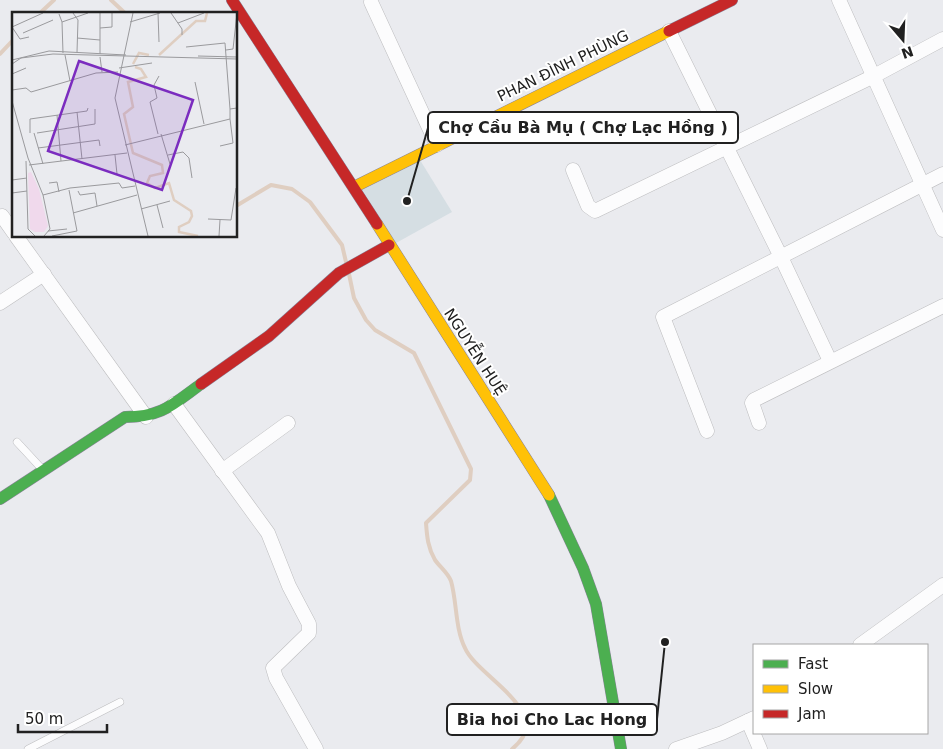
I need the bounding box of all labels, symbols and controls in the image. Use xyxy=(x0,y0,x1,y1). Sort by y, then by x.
inset map xyxy=(12,12,238,238)
north arrow xyxy=(878,15,928,65)
street label: PHAN ĐÌNH PHÙNG xyxy=(494,25,632,106)
text: N xyxy=(899,43,915,62)
callout: Chợ Cầu Bà Mụ ( Chợ Lạc Hồng ) xyxy=(428,112,738,143)
text: Chợ Cầu Bà Mụ ( Chợ Lạc Hồng ) xyxy=(438,118,728,137)
street label: NGUYỄN HUỆ xyxy=(440,303,512,399)
legend xyxy=(753,644,928,734)
text: Fast xyxy=(798,655,828,673)
text: Slow xyxy=(798,680,833,698)
scale bar xyxy=(18,702,106,734)
callout: Bia hoi Cho Lac Hong xyxy=(447,704,657,735)
text: Jam xyxy=(797,705,826,723)
text: 50 m xyxy=(25,710,63,728)
text: Bia hoi Cho Lac Hong xyxy=(457,710,647,729)

